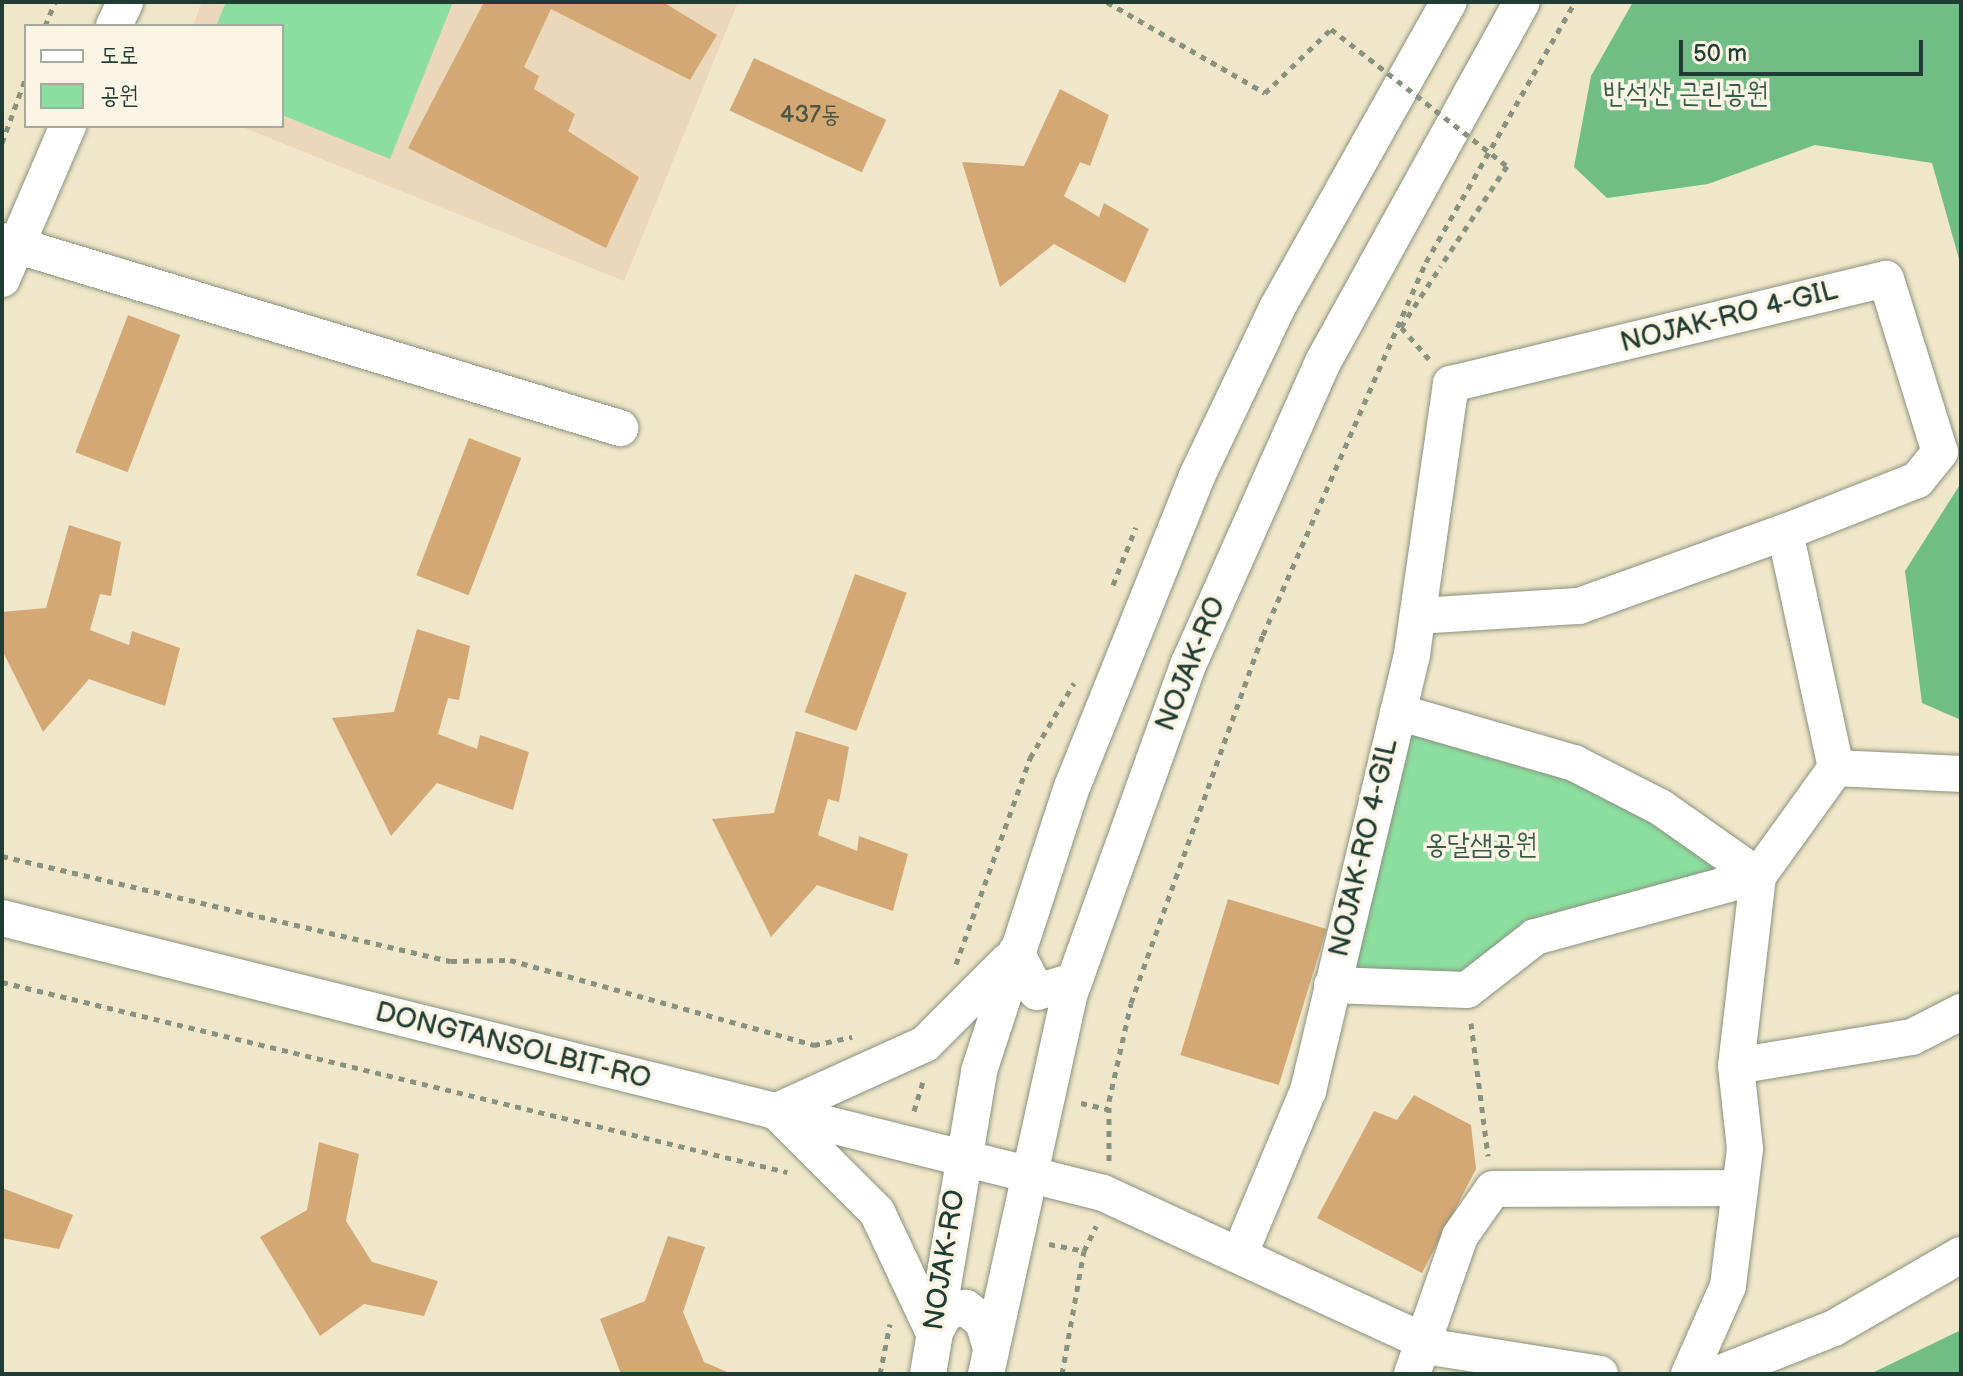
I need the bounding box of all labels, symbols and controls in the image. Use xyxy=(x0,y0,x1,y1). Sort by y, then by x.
legend xyxy=(24,24,284,128)
scale bar xyxy=(1683,24,1927,74)
text: 50 m xyxy=(1693,39,1747,68)
text: 도로 xyxy=(100,41,139,70)
park label: 반석산 근린공원 xyxy=(1603,77,1769,111)
text: 공원 xyxy=(100,81,139,110)
house number: 437동 xyxy=(780,101,840,129)
street label: NOJAK-RO 4-GIL xyxy=(1617,274,1841,360)
street label: NOJAK-RO xyxy=(1149,592,1233,736)
street label: NOJAK-RO 4-GIL xyxy=(1323,736,1405,960)
park label: 옹달샘공원 xyxy=(1425,828,1537,862)
street label: DONGTANSOLBIT-RO xyxy=(372,995,654,1097)
street label: NOJAK-RO xyxy=(917,1187,973,1333)

